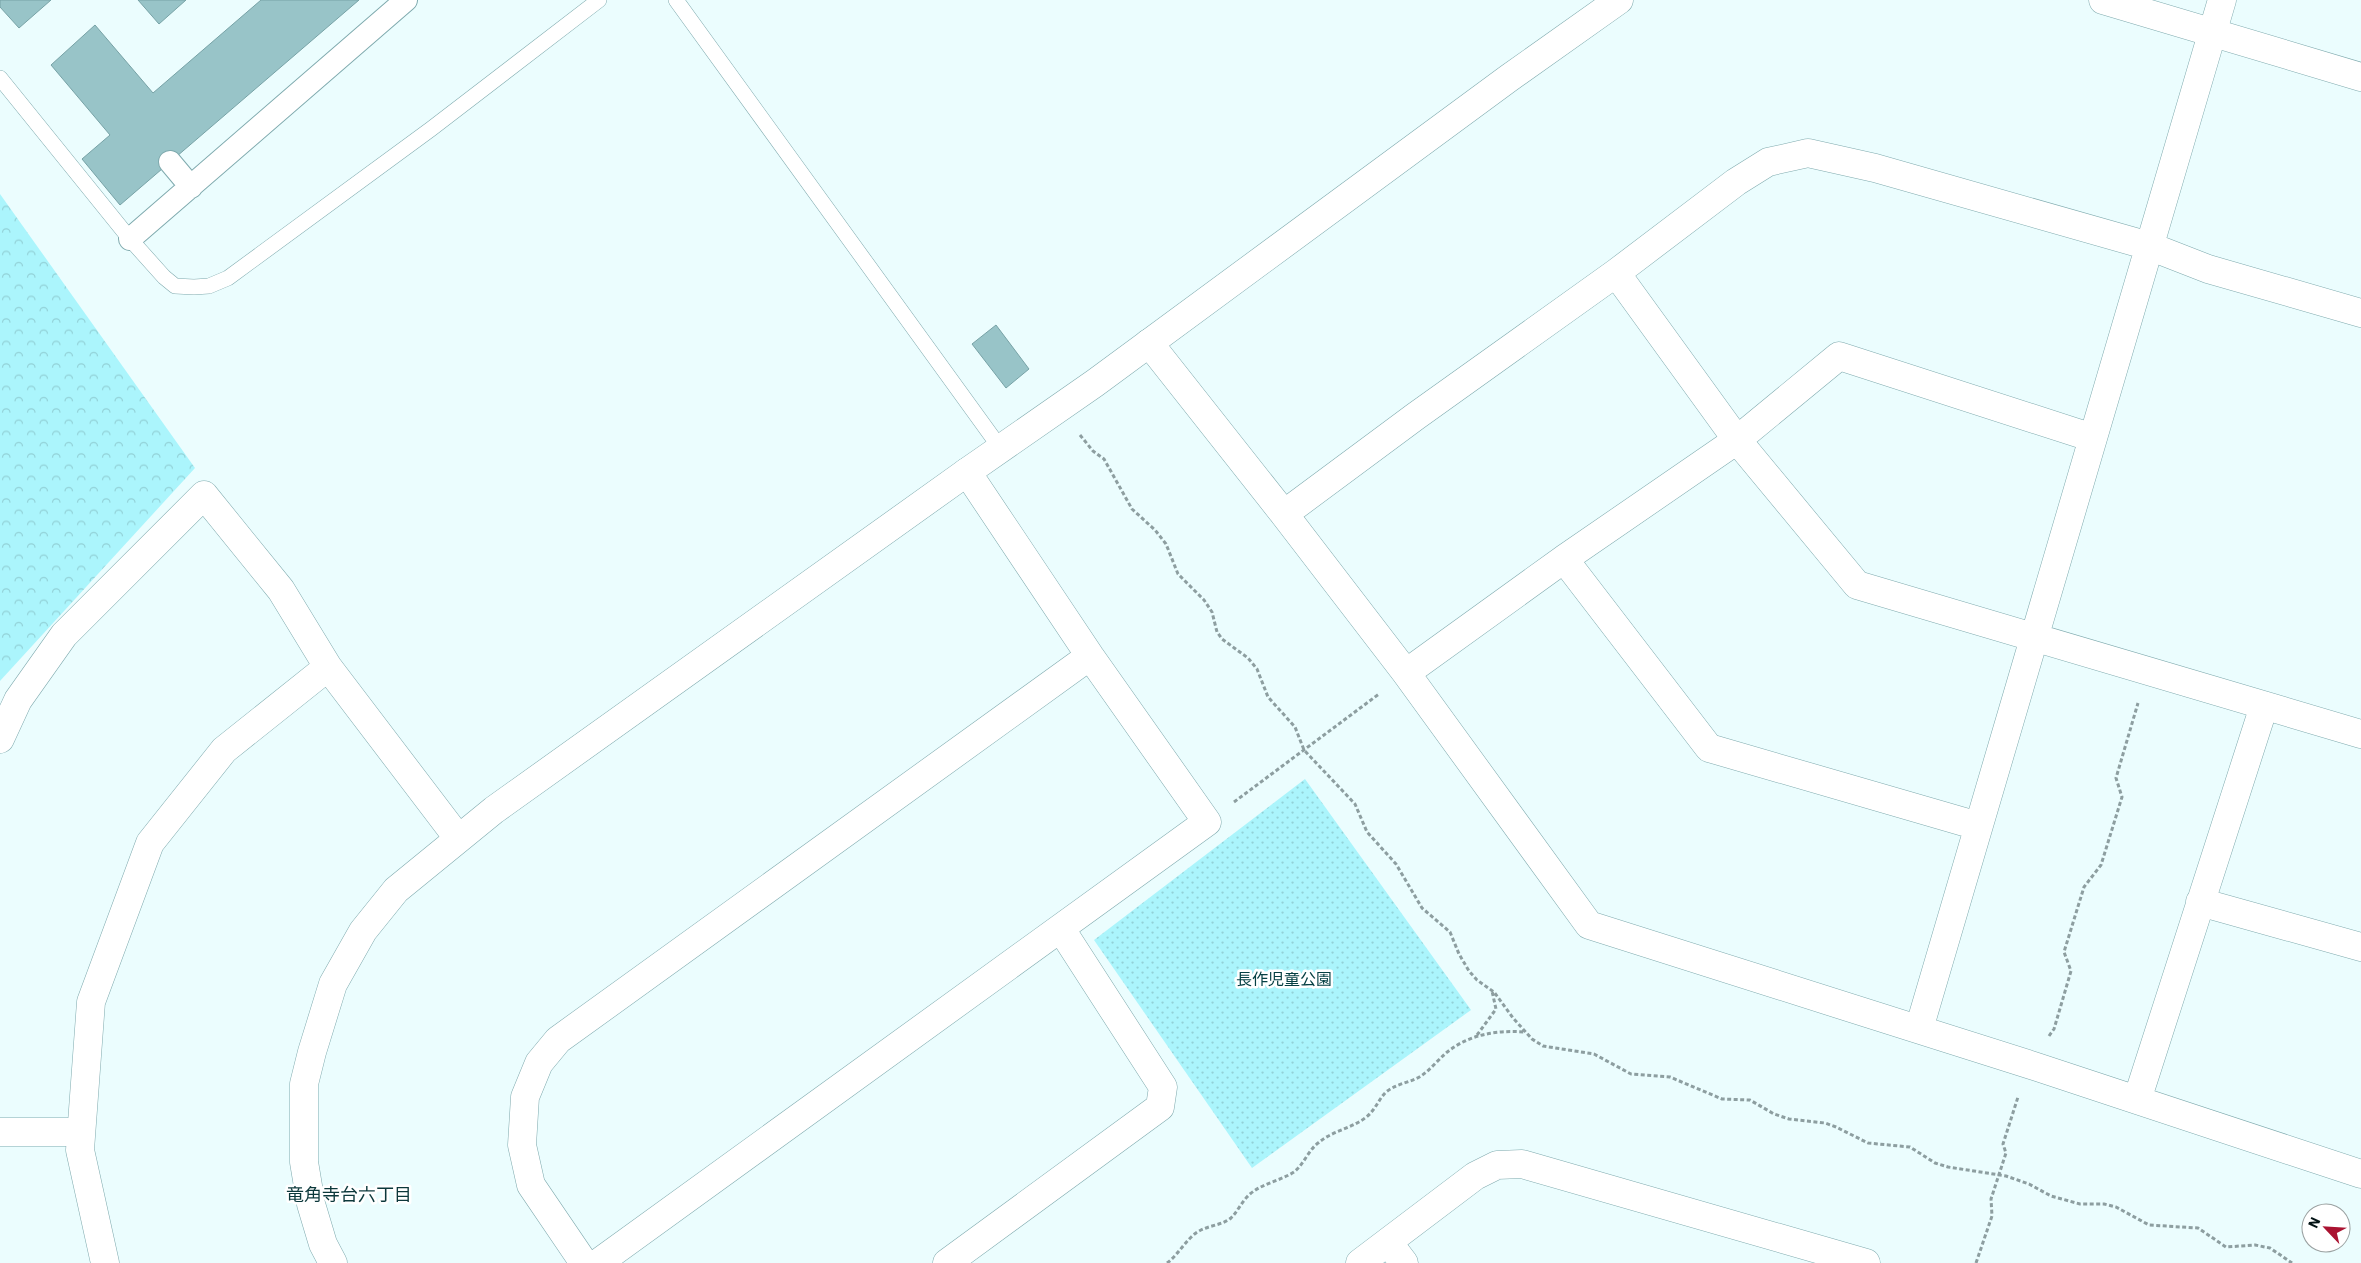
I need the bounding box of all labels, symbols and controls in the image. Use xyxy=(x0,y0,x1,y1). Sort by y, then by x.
park label: 長作児童公園 xyxy=(1236,969,1332,989)
district label: 竜角寺台六丁目 xyxy=(286,1183,412,1206)
north arrow xyxy=(2301,1203,2351,1253)
text: N xyxy=(2304,1214,2325,1231)

